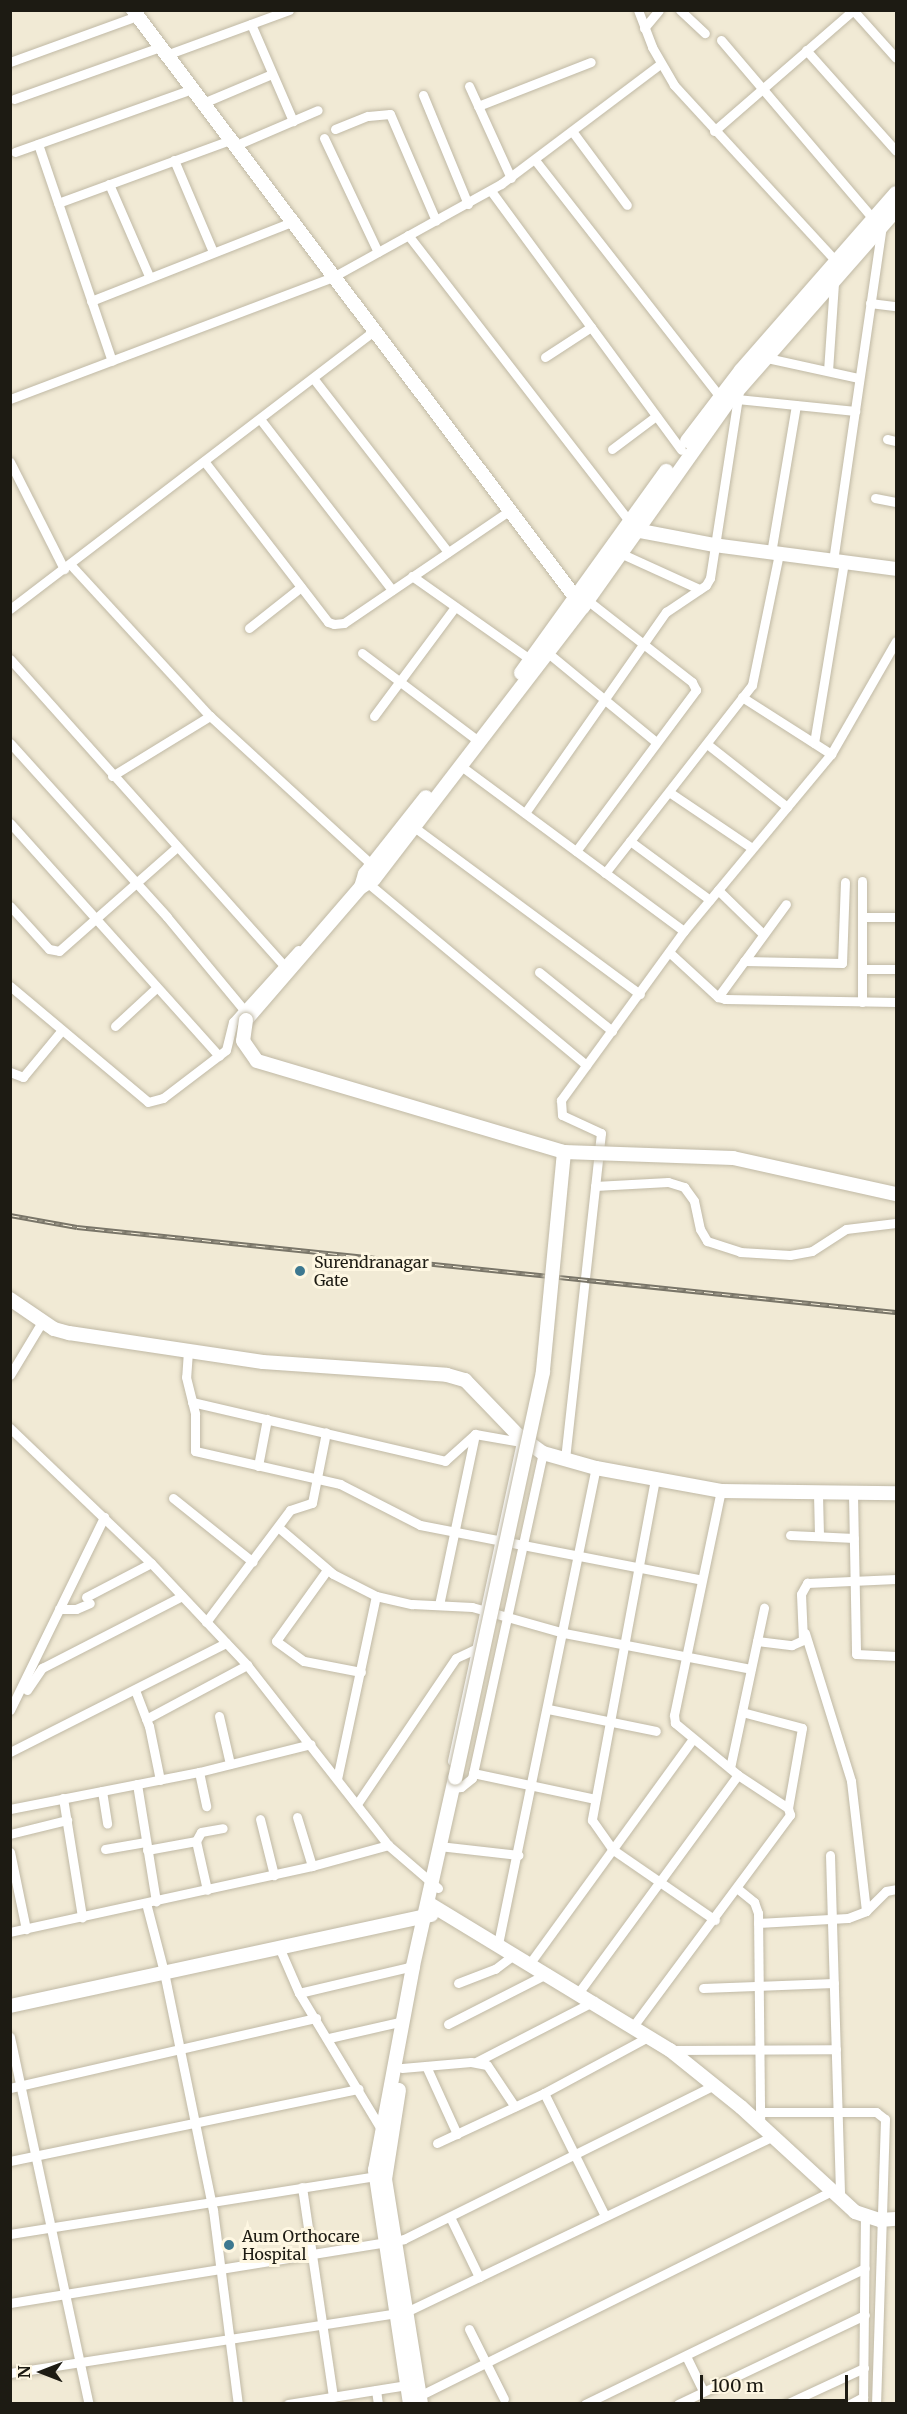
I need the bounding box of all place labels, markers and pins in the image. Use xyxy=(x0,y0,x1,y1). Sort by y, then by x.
place label: Surendranagar Gate xyxy=(314,1252,429,1290)
marker: Surendranagar Gate xyxy=(291,1262,309,1280)
place label: Aum Orthocare Hospital xyxy=(242,2226,360,2264)
marker: Aum Orthocare Hospital xyxy=(220,2236,238,2254)

